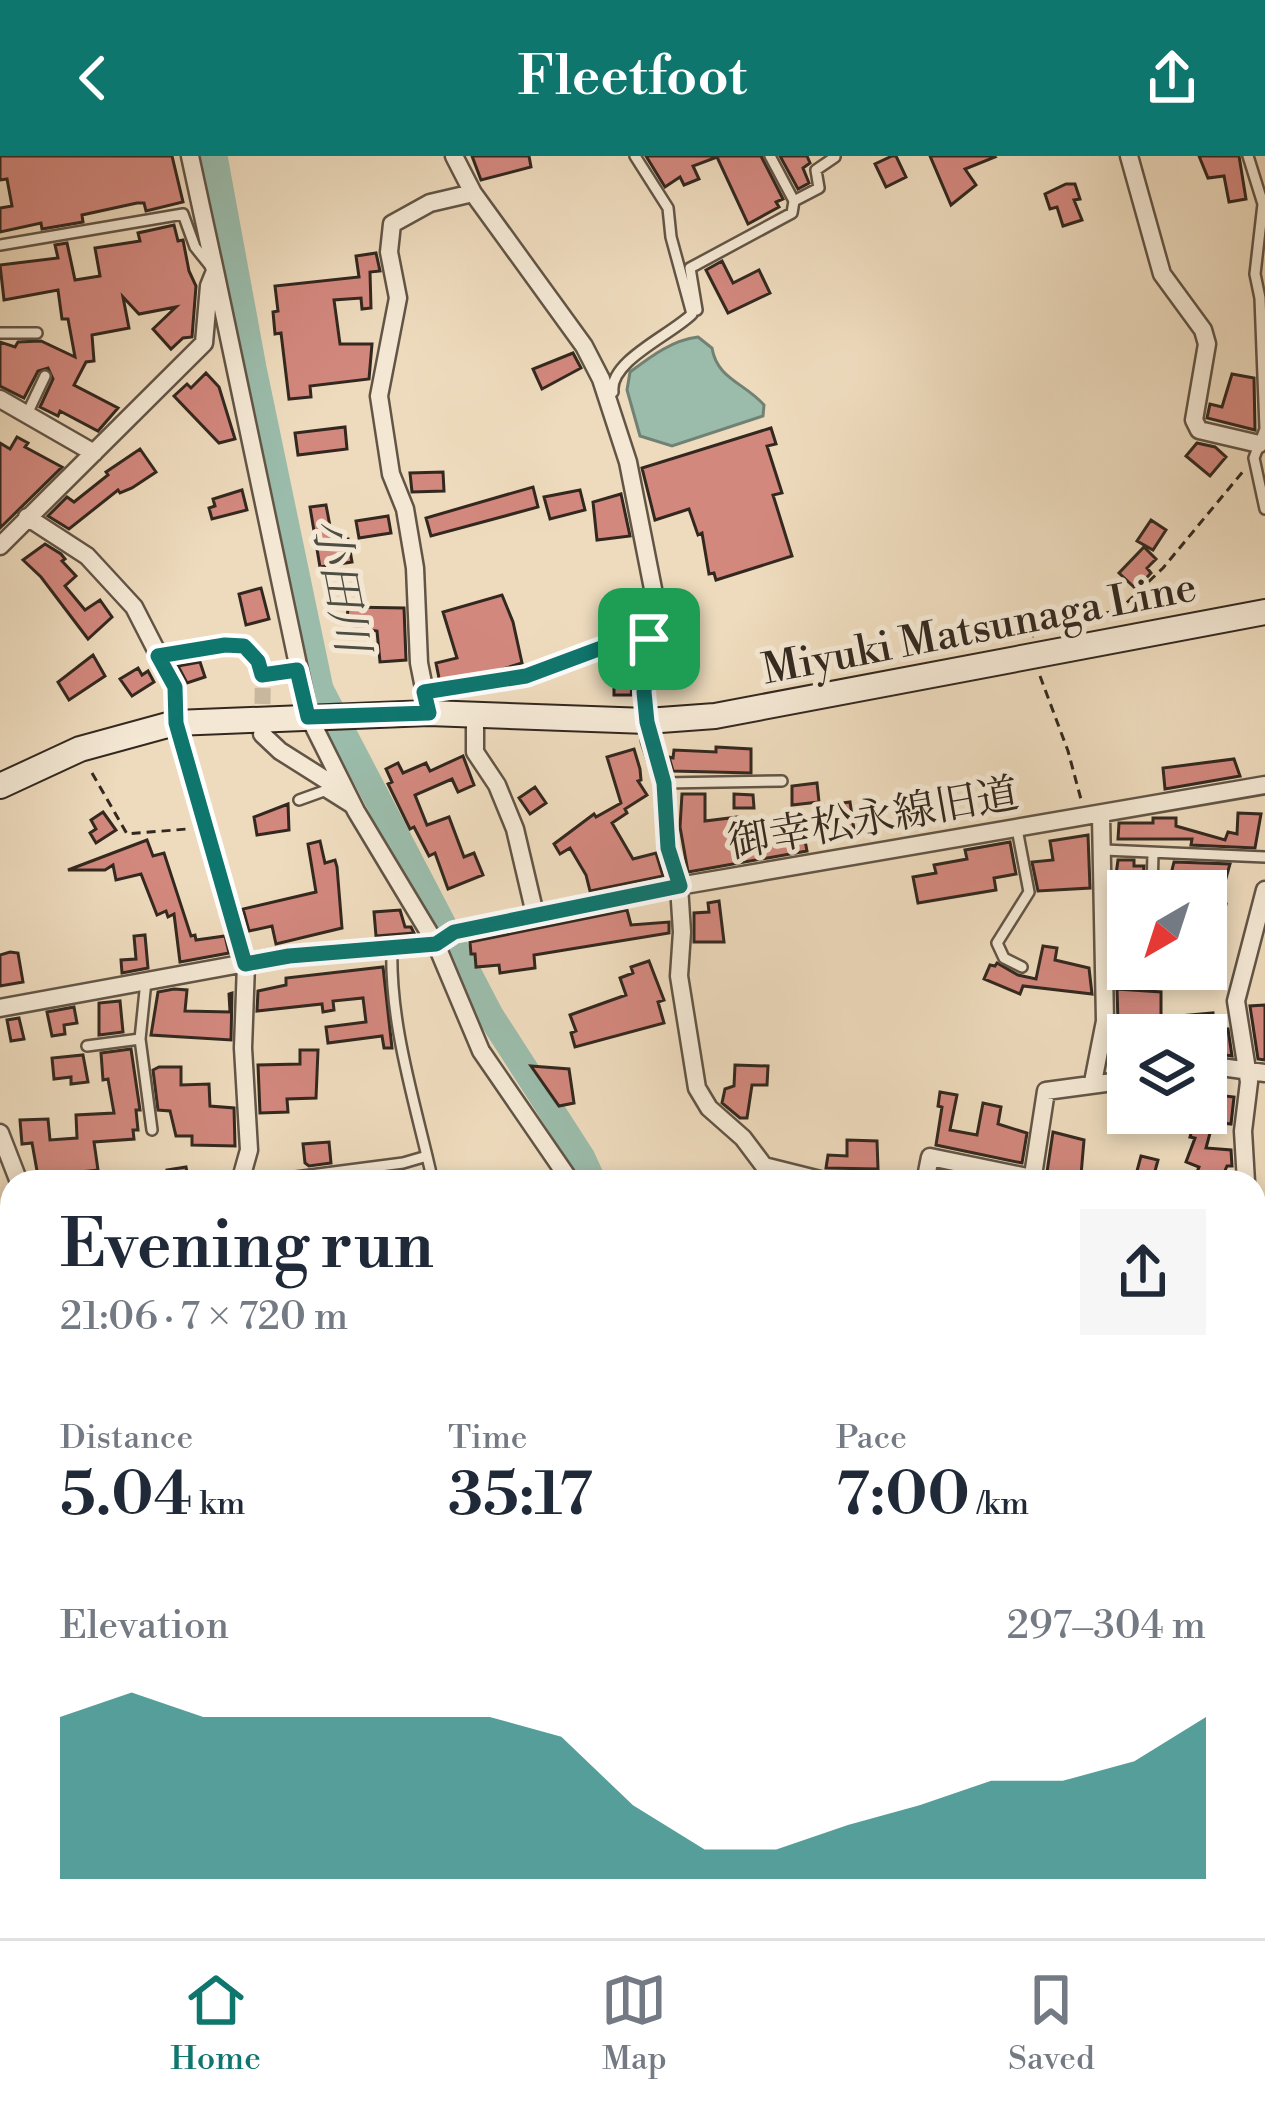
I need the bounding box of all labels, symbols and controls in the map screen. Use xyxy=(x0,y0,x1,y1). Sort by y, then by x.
text: Fleetfoot xyxy=(518,44,747,112)
icon: back xyxy=(60,45,126,111)
icon: share xyxy=(1139,45,1205,111)
water label: 小田川 xyxy=(299,514,381,662)
street label: Miyuki Matsunaga Line xyxy=(758,561,1201,699)
pin xyxy=(598,588,700,690)
icon: arrive xyxy=(616,606,682,672)
street label: 御幸松永線旧道 xyxy=(724,768,1023,871)
north arrow xyxy=(1107,870,1227,990)
map controls xyxy=(1107,870,1227,1134)
button: layers xyxy=(1107,1014,1227,1134)
text: Evening run xyxy=(60,1206,434,1289)
button: share xyxy=(1080,1209,1206,1335)
text: 21:06 · 7 × 720 m xyxy=(60,1293,348,1342)
text: Distance xyxy=(60,1418,193,1459)
text: Time xyxy=(448,1418,527,1459)
text: Pace xyxy=(836,1418,907,1459)
text: 5.04 xyxy=(60,1459,192,1534)
text: 35:17 xyxy=(448,1459,593,1534)
text: 7:00 xyxy=(836,1459,970,1534)
text: km xyxy=(192,1484,245,1525)
text: /km xyxy=(970,1484,1029,1525)
text: Elevation xyxy=(60,1602,229,1651)
text: 297–304 m xyxy=(1007,1602,1206,1651)
tab: Home xyxy=(170,1967,261,2080)
tab: Map xyxy=(601,1967,667,2080)
tab: Saved xyxy=(1008,1967,1095,2080)

